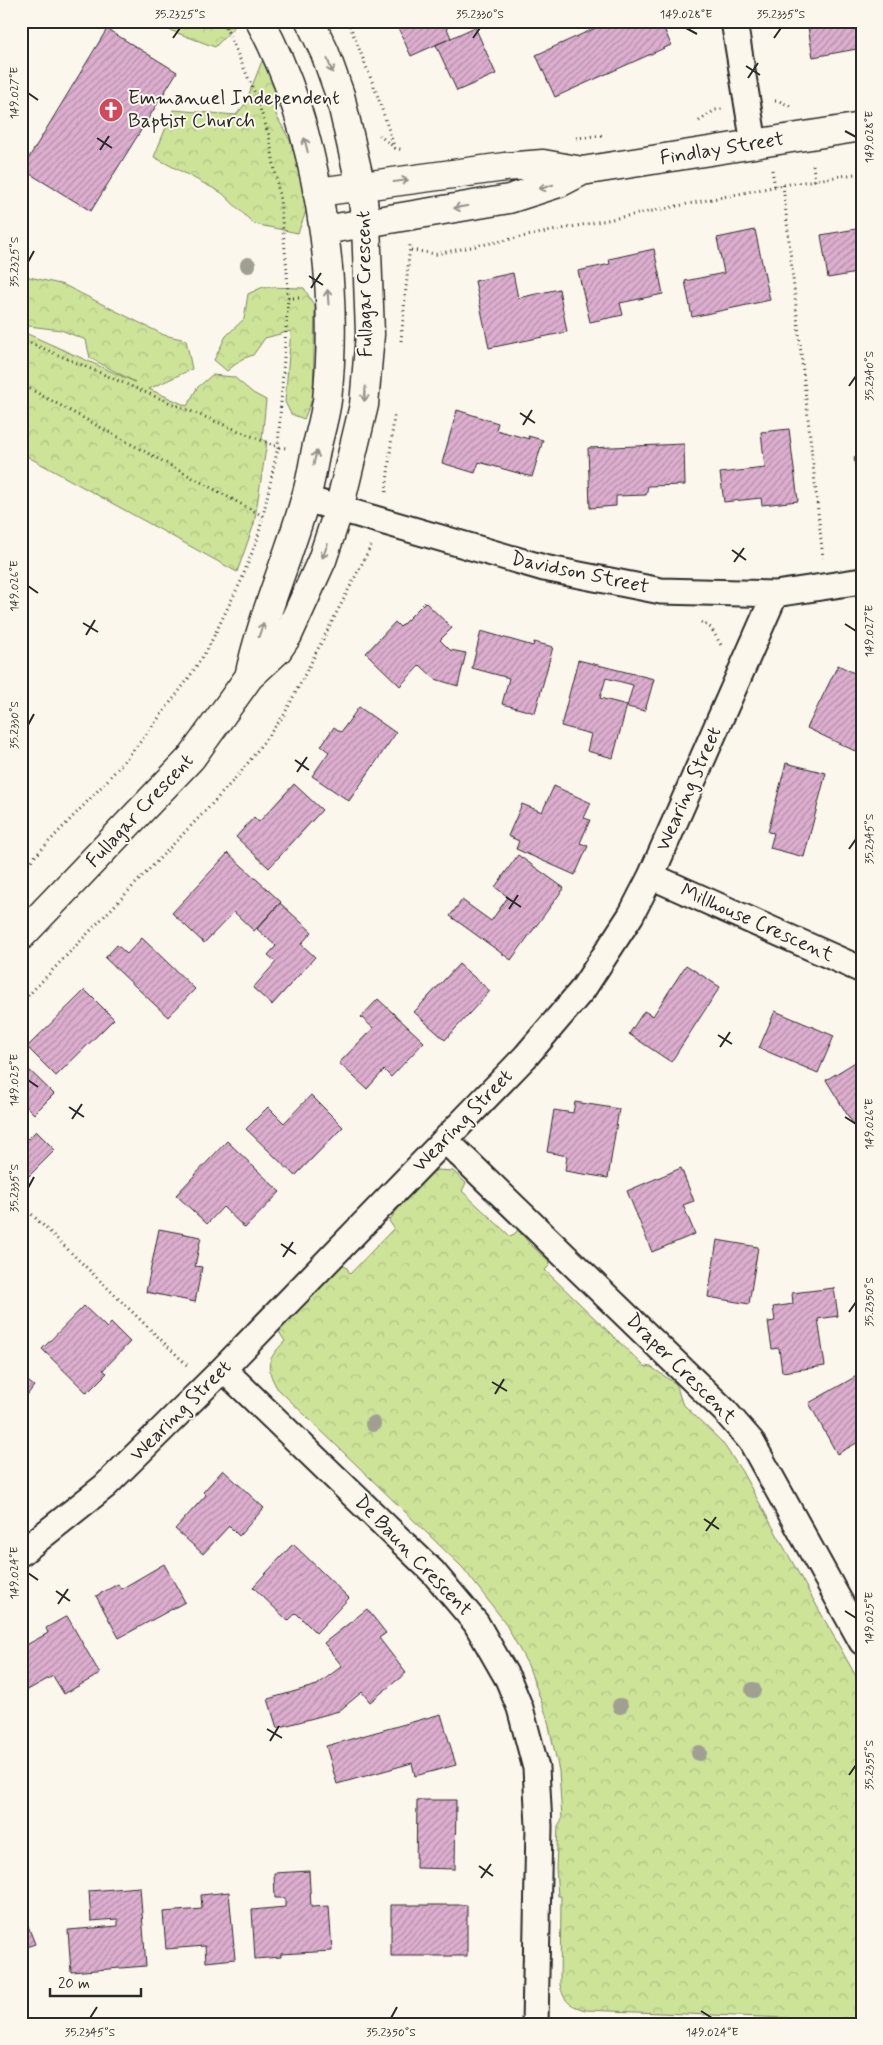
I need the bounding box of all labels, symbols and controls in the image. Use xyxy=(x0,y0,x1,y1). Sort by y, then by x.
text: 35.2325°S xyxy=(155,7,206,23)
text: 35.2330°S xyxy=(456,7,504,23)
text: 149.028°E xyxy=(660,7,712,23)
text: 35.2335°S xyxy=(757,7,806,23)
one-way arrow xyxy=(325,58,335,74)
text: 149.027°E xyxy=(7,67,23,119)
place label: Emmanuel Independent Baptist Church xyxy=(128,85,340,135)
church icon: Emmanuel Independent Baptist Church xyxy=(98,97,124,123)
text: 149.028°E xyxy=(862,111,878,163)
street label: Findlay Street xyxy=(658,126,786,172)
one-way arrow xyxy=(301,137,310,153)
one-way arrow xyxy=(393,176,409,186)
one-way arrow xyxy=(539,183,555,192)
one-way arrow xyxy=(453,203,469,213)
street label: Fullagar Crescent xyxy=(350,210,380,358)
text: 35.2325°S xyxy=(7,236,23,287)
one-way arrow xyxy=(324,290,333,306)
text: 35.2340°S xyxy=(862,351,878,401)
one-way arrow xyxy=(360,386,370,402)
one-way arrow xyxy=(310,451,320,467)
one-way arrow xyxy=(320,543,329,558)
street label: Davidson Street xyxy=(509,545,651,601)
text: 149.026°E xyxy=(7,560,23,612)
text: 149.027°E xyxy=(862,605,878,657)
one-way arrow xyxy=(257,623,266,638)
text: 35.2330°S xyxy=(7,701,23,749)
street label: Wearing Street xyxy=(650,723,728,855)
street label: Fullagar Crescent xyxy=(80,748,200,874)
text: 35.2345°S xyxy=(862,813,878,864)
street label: Millhouse Crescent xyxy=(676,877,838,969)
text: 149.025°E xyxy=(7,1054,23,1106)
street label: Wearing Street xyxy=(407,1064,519,1178)
text: 149.026°E xyxy=(862,1098,878,1150)
text: 35.2335°S xyxy=(7,1163,23,1212)
text: 35.2350°S xyxy=(862,1277,878,1327)
street label: Draper Crescent xyxy=(620,1308,743,1431)
street label: Wearing Street xyxy=(124,1354,238,1468)
street label: De Baun Crescent xyxy=(348,1489,478,1623)
text: 149.024°E xyxy=(7,1547,23,1599)
text: 149.025°E xyxy=(862,1592,878,1644)
text: 35.2355°S xyxy=(862,1740,878,1790)
scale bar xyxy=(50,1965,141,1997)
text: 20 m xyxy=(58,1974,90,1994)
text: 35.2345°S xyxy=(65,2025,116,2041)
text: 35.2350°S xyxy=(366,2025,416,2041)
text: 149.024°E xyxy=(686,2025,738,2041)

